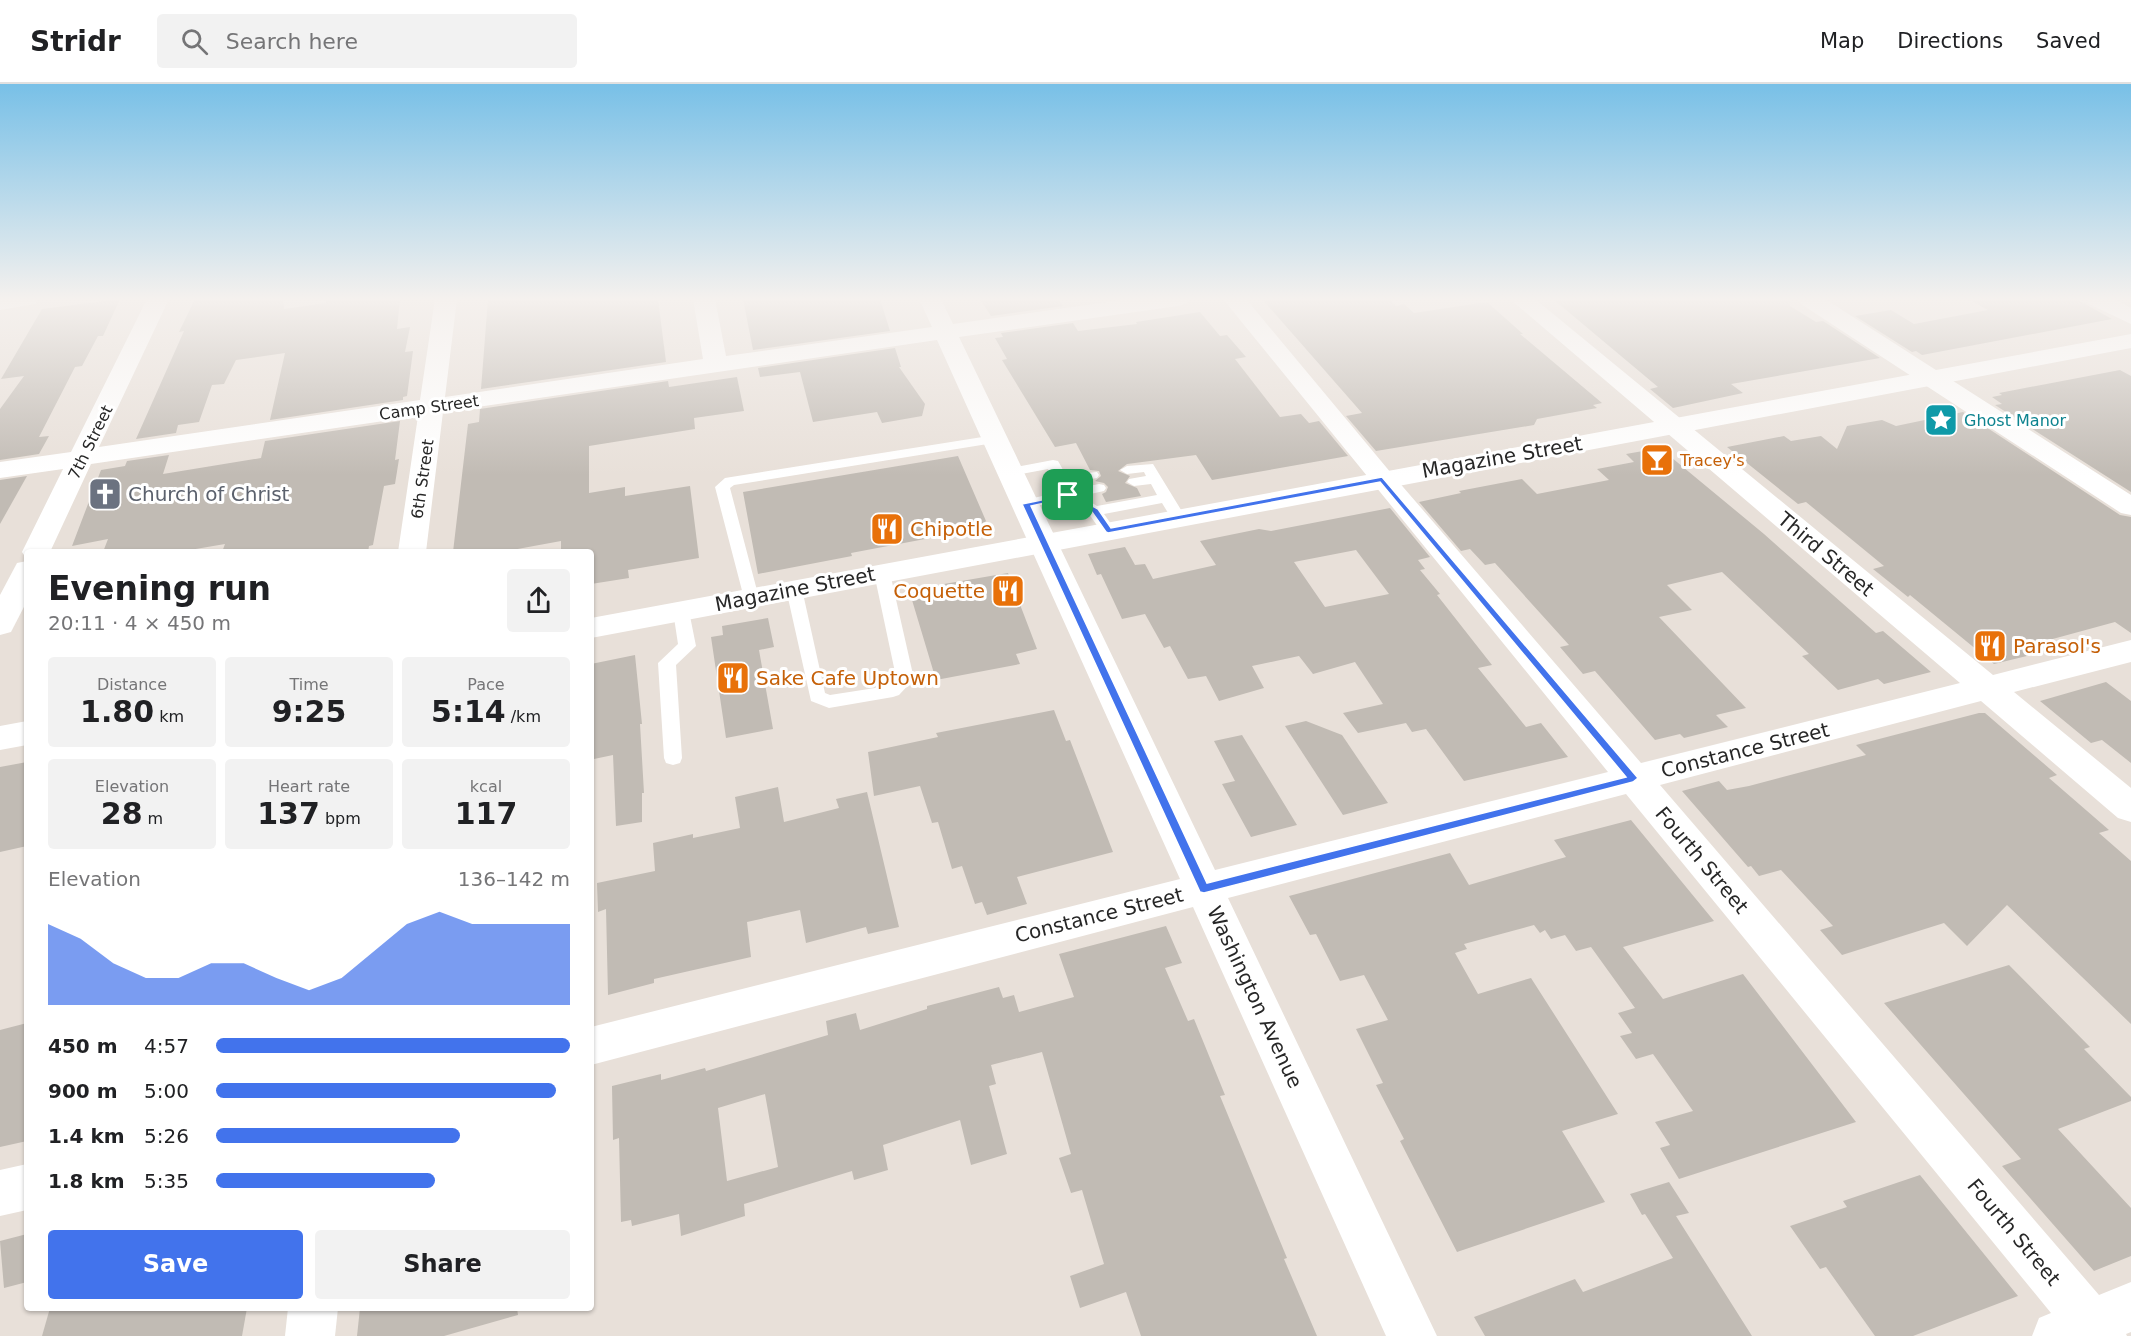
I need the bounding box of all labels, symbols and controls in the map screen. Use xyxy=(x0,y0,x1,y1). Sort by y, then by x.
search box xyxy=(157,14,577,68)
text: Stridr xyxy=(30,25,121,58)
icon: search xyxy=(178,25,211,58)
text: Search here xyxy=(226,29,358,54)
text: Map xyxy=(1820,29,1864,53)
text: Directions xyxy=(1897,29,2003,53)
text: Saved xyxy=(2036,29,2101,53)
street label: Camp Street xyxy=(378,391,480,424)
street label: 7th Street xyxy=(64,402,117,482)
place icon: Ghost Manor xyxy=(1923,402,1959,438)
place label: Ghost Manor xyxy=(1964,411,2067,430)
street label: Magazine Street xyxy=(1420,431,1584,483)
street label: 6th Street xyxy=(408,438,437,520)
bar icon: Tracey's xyxy=(1639,442,1675,478)
place label: Tracey's xyxy=(1679,451,1745,470)
pin xyxy=(1042,469,1093,520)
church icon: Church of Christ xyxy=(87,476,123,512)
icon: arrive xyxy=(1051,478,1084,511)
place label: Church of Christ xyxy=(128,482,290,506)
street label: Third Street xyxy=(1772,506,1879,601)
restaurant icon: Chipotle xyxy=(869,511,905,547)
place label: Chipotle xyxy=(910,517,993,541)
street label: Magazine Street xyxy=(713,562,877,616)
text: Evening run xyxy=(48,569,271,608)
button: share xyxy=(507,569,570,632)
restaurant icon: Coquette xyxy=(990,573,1026,609)
place label: Coquette xyxy=(893,579,985,603)
text: 20:11 · 4 × 450 m xyxy=(48,611,231,635)
restaurant icon: Parasol's xyxy=(1972,628,2008,664)
place label: Parasol's xyxy=(2013,634,2101,658)
restaurant icon: Sake Cafe Uptown xyxy=(715,660,751,696)
place label: Sake Cafe Uptown xyxy=(756,666,939,690)
text: Distance xyxy=(97,675,167,694)
text: Time xyxy=(289,675,329,694)
text: Pace xyxy=(467,675,505,694)
text: 1.80 xyxy=(80,694,154,729)
text: 9:25 xyxy=(272,694,346,729)
text: 5:14 xyxy=(431,694,506,729)
text: km xyxy=(154,707,184,726)
text: /km xyxy=(506,707,541,726)
street label: Constance Street xyxy=(1658,717,1832,783)
text: Elevation xyxy=(95,777,169,796)
text: Heart rate xyxy=(268,777,350,796)
text: kcal xyxy=(470,777,502,796)
text: 28 xyxy=(101,796,143,831)
text: 137 xyxy=(257,796,320,831)
text: 117 xyxy=(455,796,517,831)
street label: Fourth Street xyxy=(1651,802,1754,918)
text: m xyxy=(143,809,163,828)
text: bpm xyxy=(320,809,361,828)
text: Elevation xyxy=(48,867,141,891)
text: 136–142 m xyxy=(458,867,570,891)
street label: Constance Street xyxy=(1012,882,1186,948)
street label: Washington Avenue xyxy=(1202,902,1308,1092)
text: 450 m xyxy=(48,1034,118,1058)
text: 4:57 xyxy=(144,1034,189,1058)
text: 900 m xyxy=(48,1079,118,1103)
text: 5:00 xyxy=(144,1079,189,1103)
text: 1.4 km xyxy=(48,1124,125,1148)
text: 5:26 xyxy=(144,1124,189,1148)
text: 1.8 km xyxy=(48,1169,125,1193)
text: 5:35 xyxy=(144,1169,189,1193)
street label: Fourth Street xyxy=(1963,1174,2066,1290)
button: Save xyxy=(48,1230,303,1299)
button: Share xyxy=(315,1230,570,1299)

